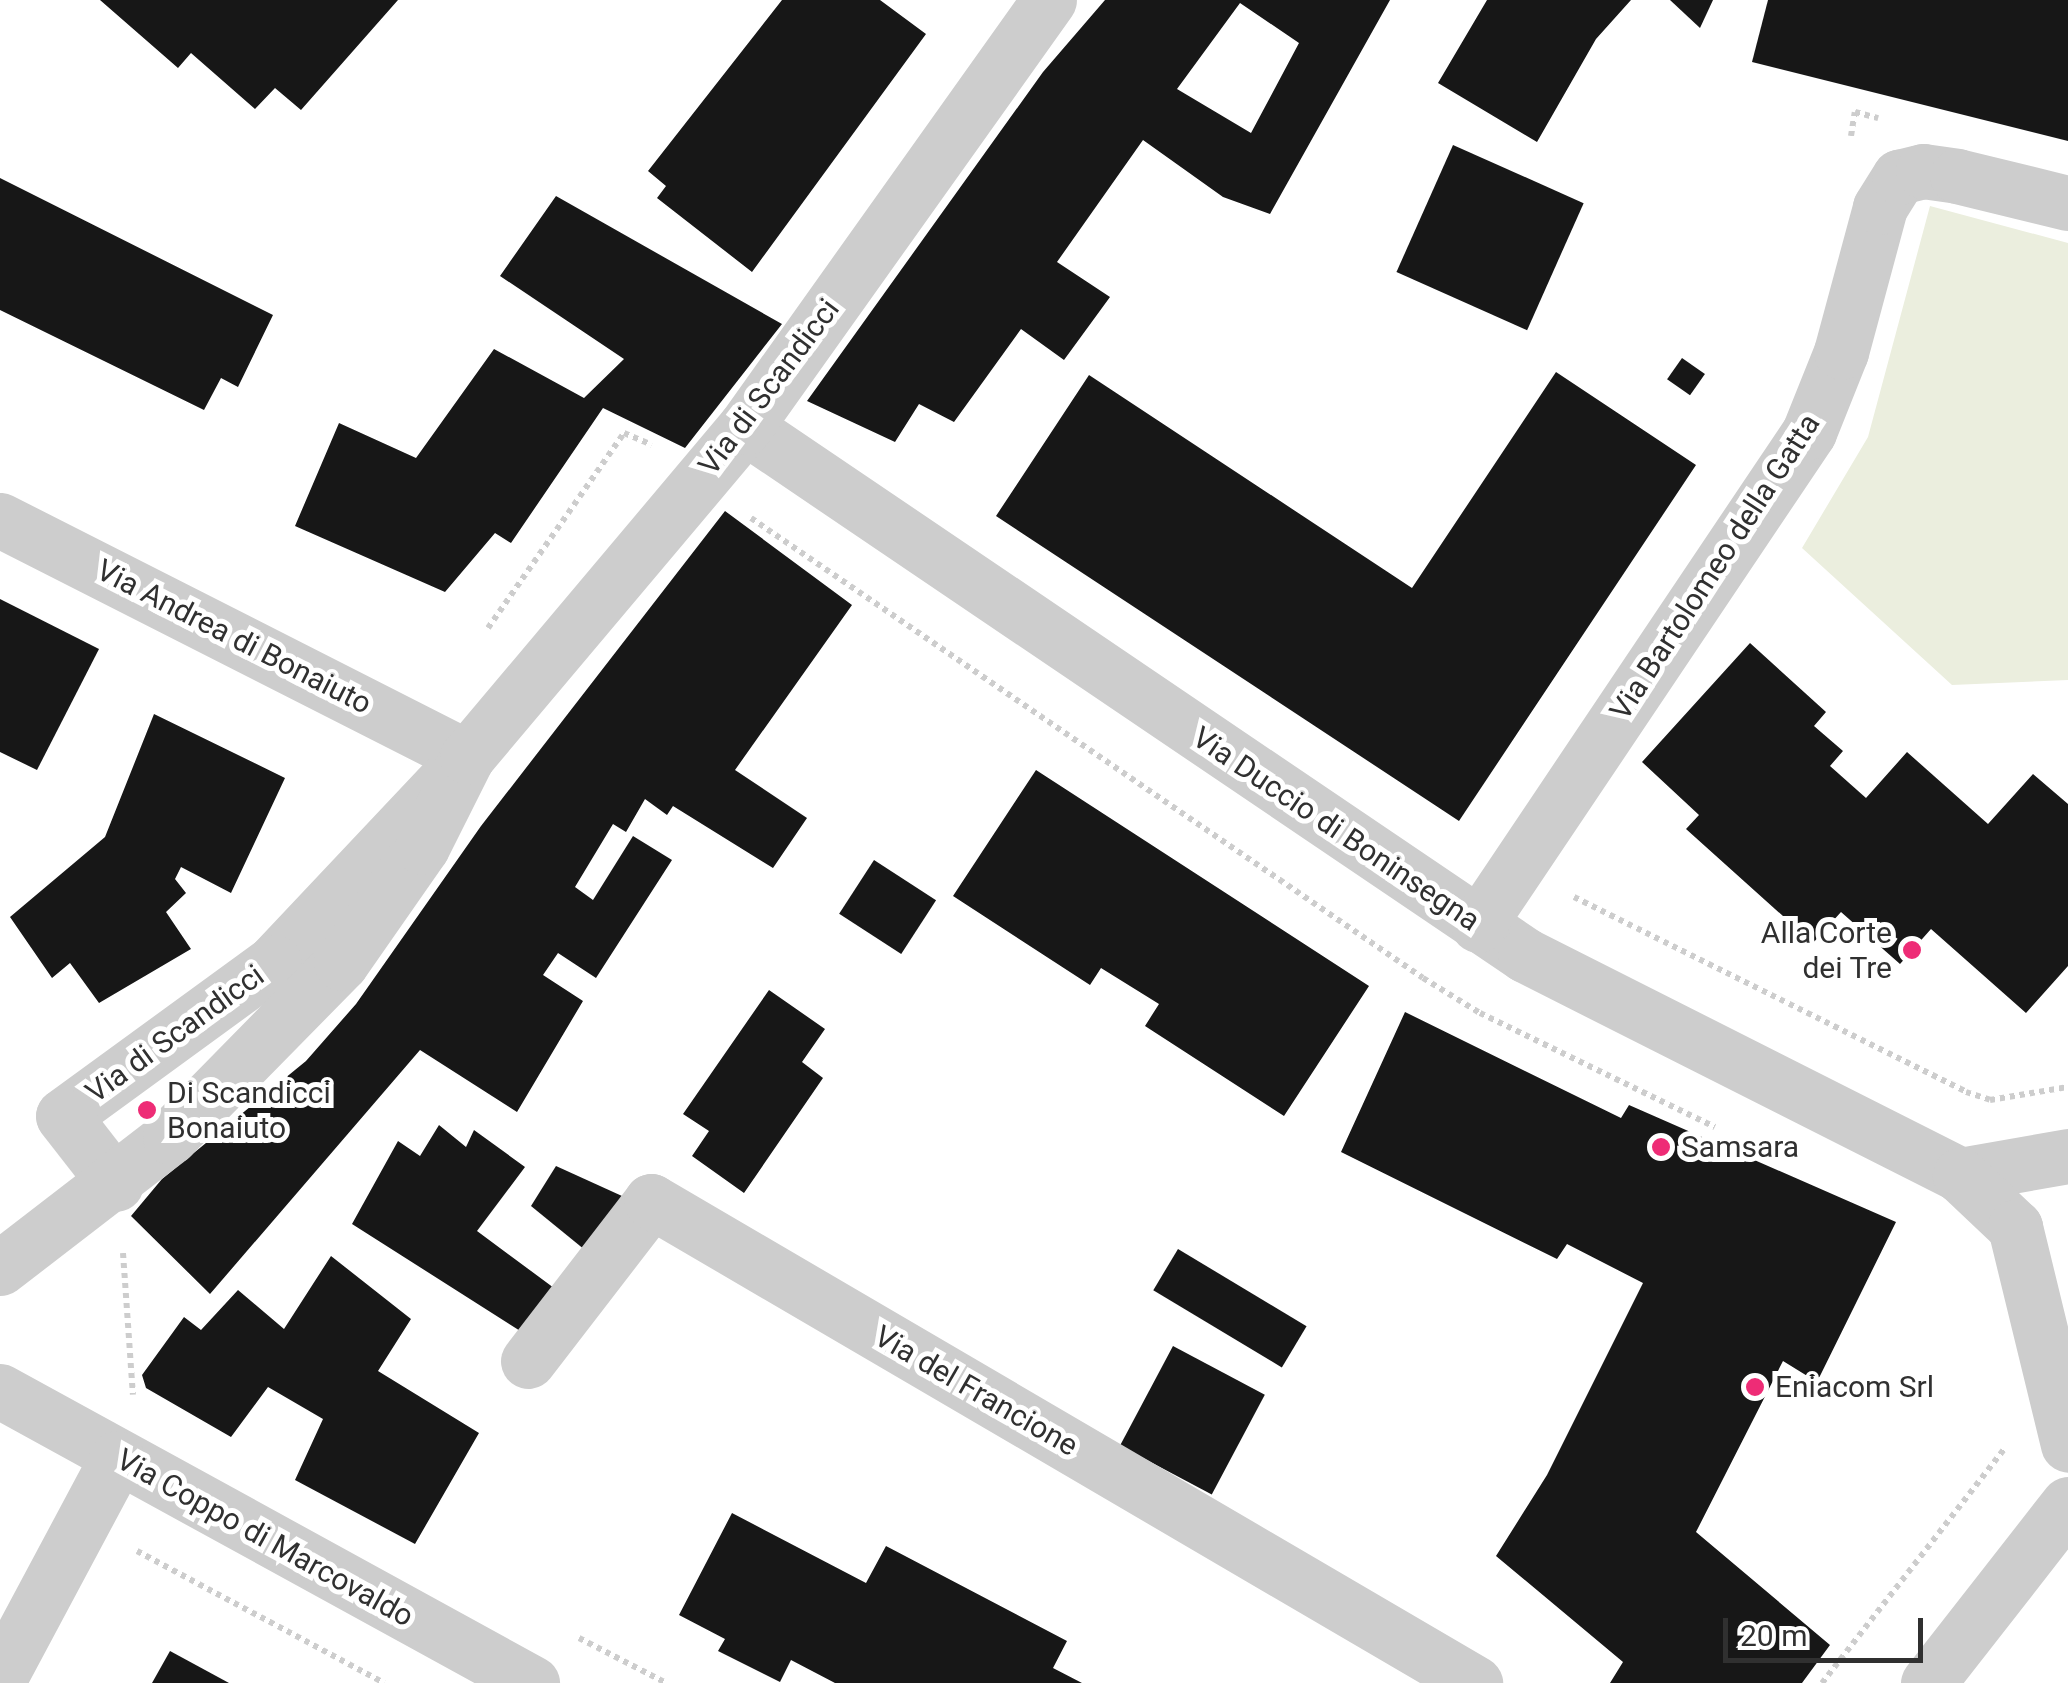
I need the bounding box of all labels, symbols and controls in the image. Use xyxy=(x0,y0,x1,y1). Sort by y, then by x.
street label: Via di Scandicci xyxy=(691,292,847,482)
street label: Via Bartolomeo della Gatta xyxy=(1602,407,1828,727)
street label: Via Andrea di Bonaiuto xyxy=(91,552,377,722)
street label: Via Duccio di Boninsegna xyxy=(1186,719,1486,939)
place label: Alla Corte dei Tre xyxy=(1761,915,1892,986)
marker: Alla Corte dei Tre xyxy=(1901,939,1923,961)
street label: Via di Scandicci xyxy=(79,957,271,1111)
place label: Di Scandicci Bonaiuto xyxy=(167,1075,331,1146)
marker: Di Scandicci Bonaiuto xyxy=(136,1099,158,1121)
place label: Samsara xyxy=(1681,1129,1799,1165)
marker: Samsara xyxy=(1650,1136,1672,1158)
street label: Via del Francione xyxy=(868,1318,1084,1464)
place label: Eniacom Srl xyxy=(1775,1369,1934,1405)
marker: Eniacom Srl xyxy=(1744,1376,1766,1398)
street label: Via Coppo di Marcovaldo xyxy=(110,1441,420,1635)
scale bar xyxy=(1728,1598,1928,1660)
text: 20 m xyxy=(1740,1618,1807,1653)

